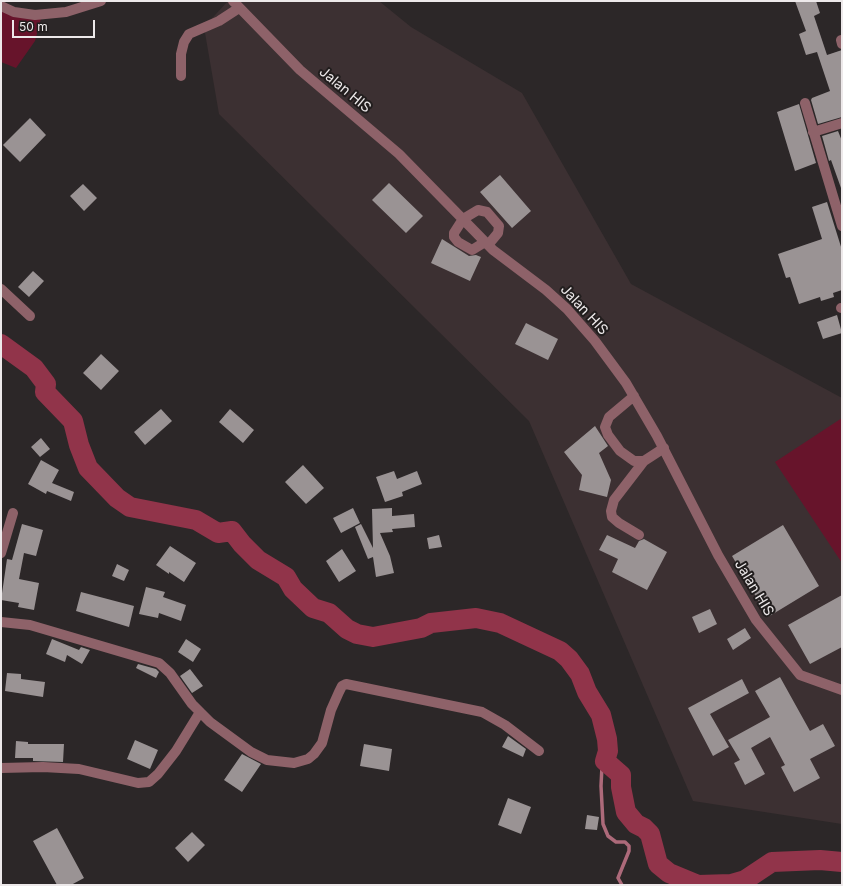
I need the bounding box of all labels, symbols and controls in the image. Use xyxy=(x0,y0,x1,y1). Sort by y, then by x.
scale bar xyxy=(14,12,97,38)
text: 50 m xyxy=(19,19,48,34)
street label: Jalan HIS xyxy=(316,63,374,117)
street label: Jalan HIS xyxy=(557,281,611,339)
street label: Jalan HIS xyxy=(731,557,777,619)

